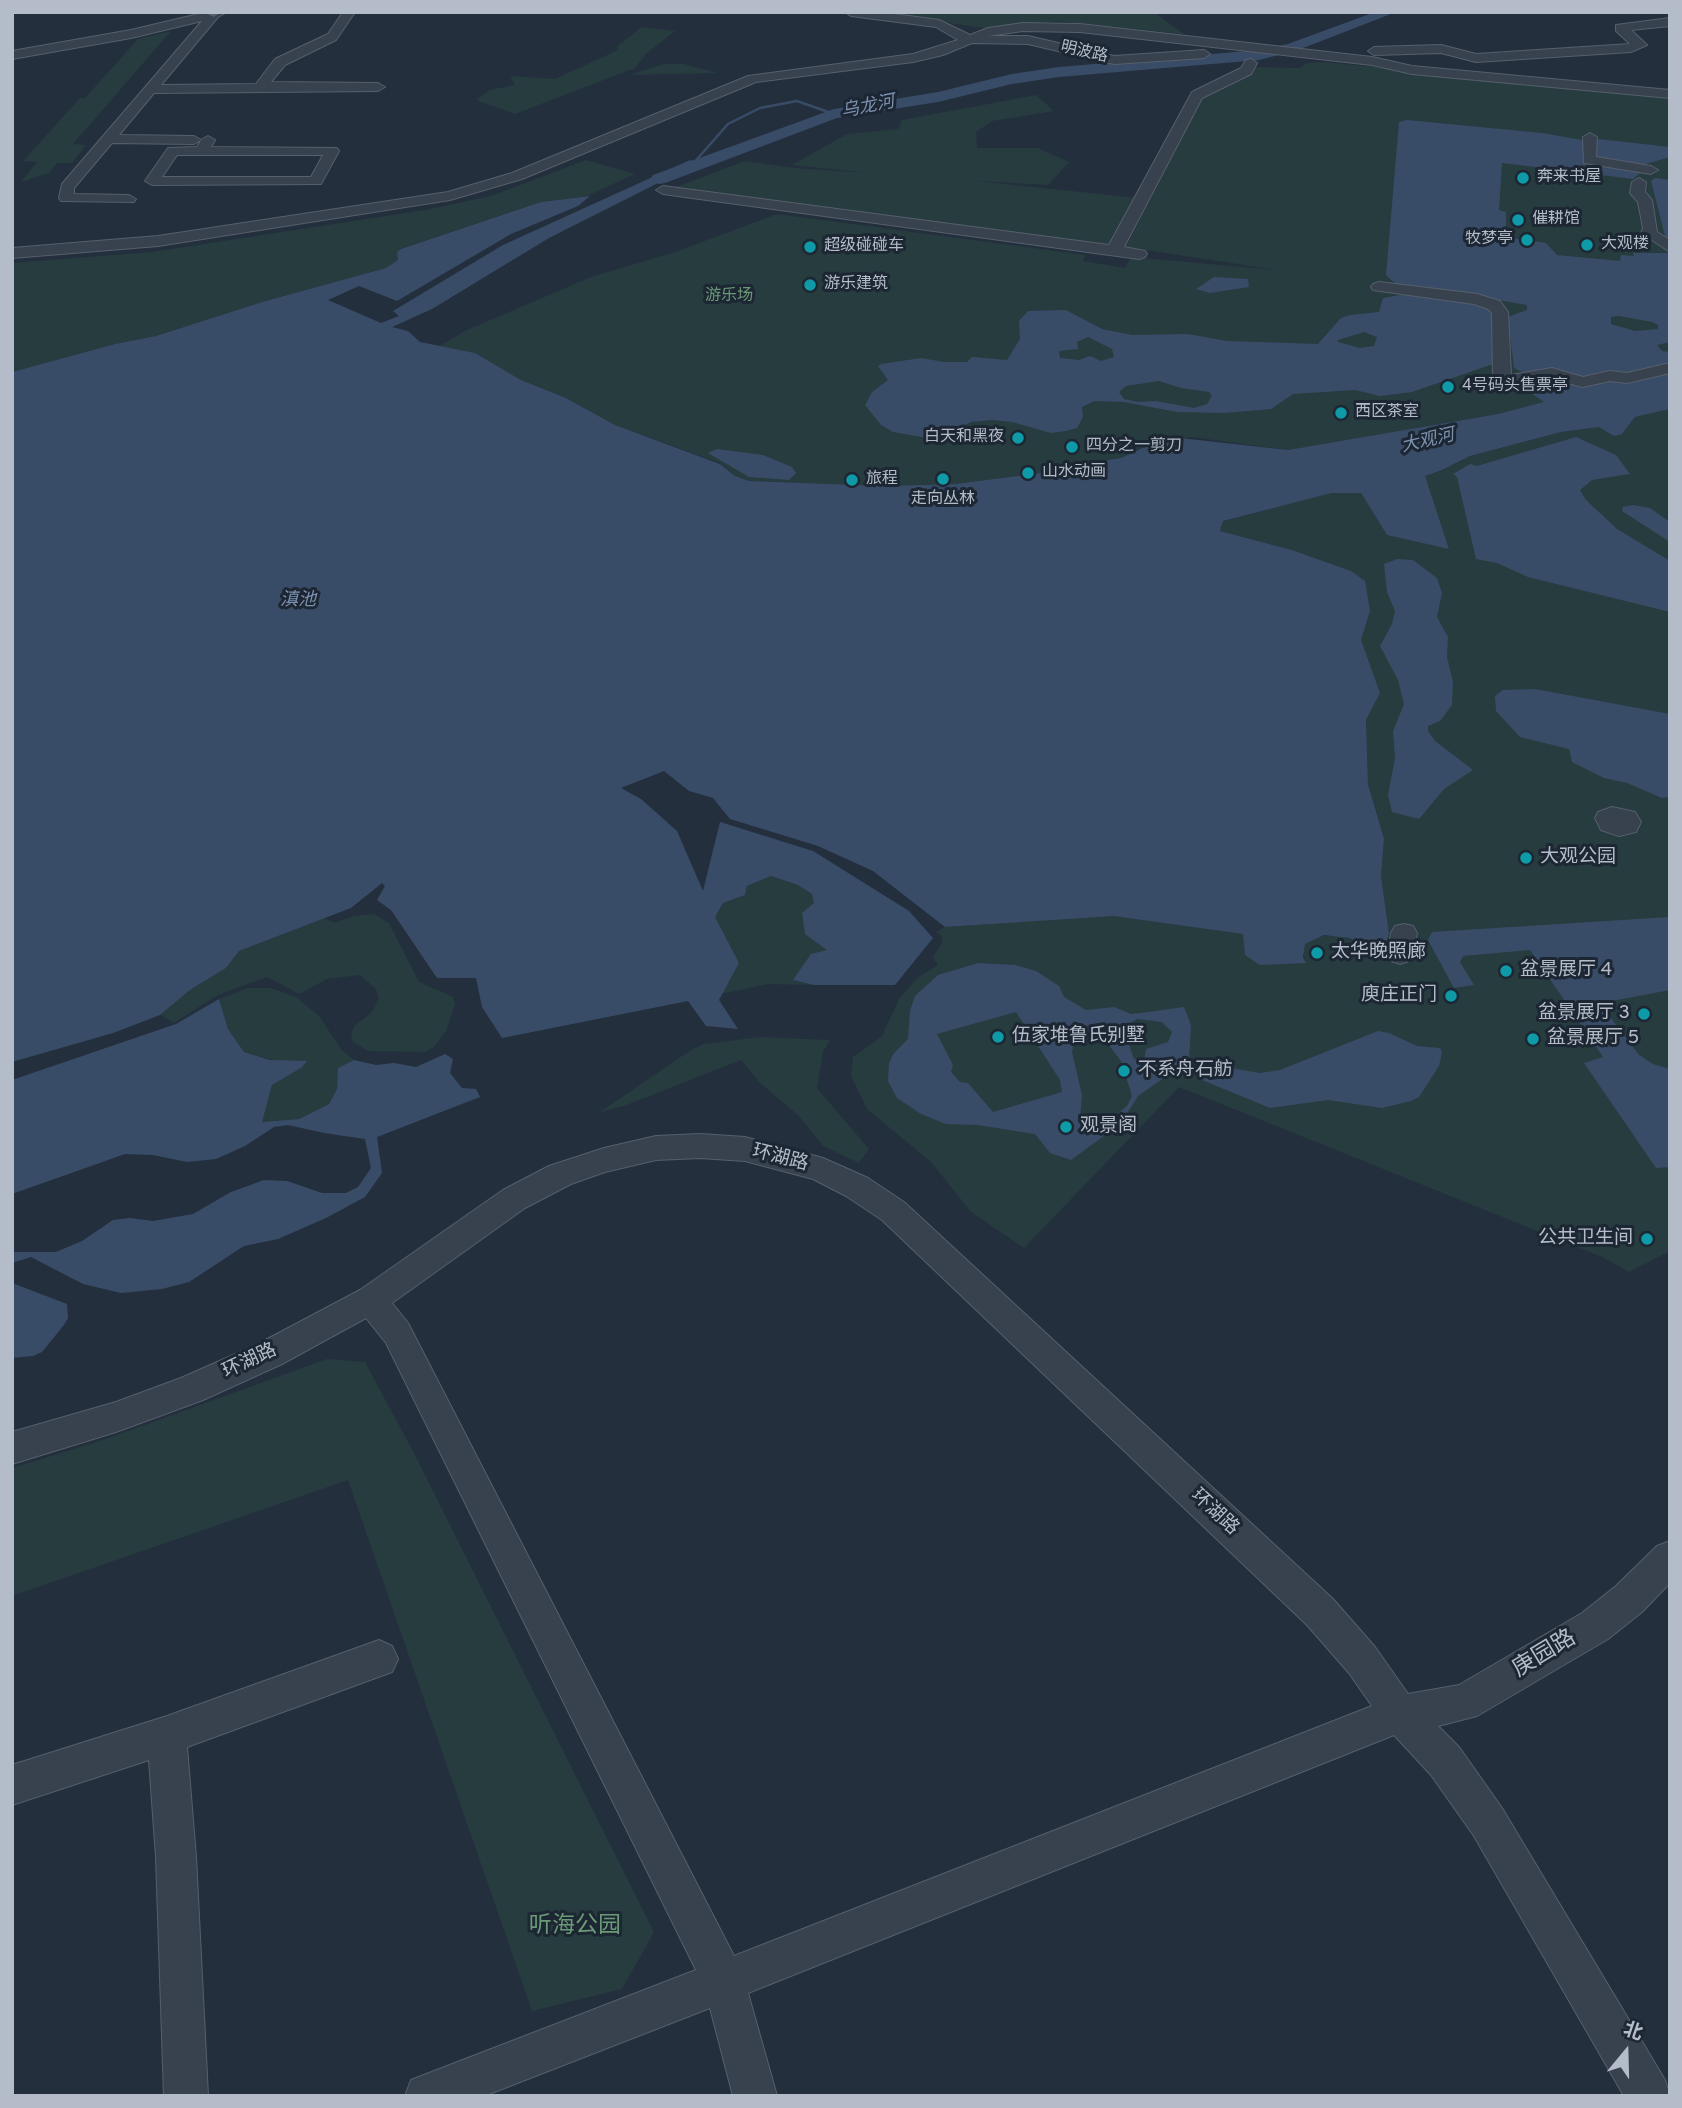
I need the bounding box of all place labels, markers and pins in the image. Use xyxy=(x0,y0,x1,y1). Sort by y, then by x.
place label: 奔来书屋 xyxy=(1537,168,1601,188)
marker: 奔来书屋 xyxy=(1515,170,1531,186)
place label: 催耕馆 xyxy=(1532,210,1580,230)
marker: 催耕馆 xyxy=(1510,212,1526,228)
place label: 牧梦亭 xyxy=(1465,230,1513,250)
marker: 牧梦亭 xyxy=(1519,232,1535,248)
place label: 大观楼 xyxy=(1601,235,1649,255)
place label: 超级碰碰车 xyxy=(824,237,904,257)
marker: 大观楼 xyxy=(1579,237,1595,253)
marker: 超级碰碰车 xyxy=(802,239,818,255)
place label: 游乐建筑 xyxy=(824,275,888,295)
marker: 游乐建筑 xyxy=(802,277,818,293)
place label: 4号码头售票亭 xyxy=(1462,377,1568,397)
marker: 4号码头售票亭 xyxy=(1440,379,1456,395)
place label: 西区茶室 xyxy=(1355,403,1419,423)
marker: 西区茶室 xyxy=(1333,405,1349,421)
place label: 白天和黑夜 xyxy=(924,428,1004,448)
marker: 白天和黑夜 xyxy=(1010,430,1026,446)
place label: 四分之一剪刀 xyxy=(1086,437,1182,457)
marker: 四分之一剪刀 xyxy=(1064,439,1080,455)
place label: 山水动画 xyxy=(1042,463,1106,483)
marker: 山水动画 xyxy=(1020,465,1036,481)
place label: 旅程 xyxy=(866,470,898,490)
marker: 走向丛林 xyxy=(935,471,951,487)
marker: 旅程 xyxy=(844,472,860,488)
place label: 走向丛林 xyxy=(911,490,975,510)
place label: 大观公园 xyxy=(1540,847,1616,869)
marker: 大观公园 xyxy=(1518,850,1534,866)
place label: 太华晚照廊 xyxy=(1331,942,1426,964)
marker: 太华晚照廊 xyxy=(1309,945,1325,961)
place label: 盆景展厅 4 xyxy=(1520,960,1612,982)
marker: 盆景展厅 4 xyxy=(1498,963,1514,979)
place label: 庾庄正门 xyxy=(1361,985,1437,1007)
marker: 庾庄正门 xyxy=(1443,988,1459,1004)
place label: 盆景展厅 3 xyxy=(1538,1003,1630,1025)
marker: 盆景展厅 3 xyxy=(1636,1006,1652,1022)
place label: 伍家堆鲁氏别墅 xyxy=(1012,1026,1145,1048)
place label: 盆景展厅 5 xyxy=(1547,1028,1639,1050)
marker: 伍家堆鲁氏别墅 xyxy=(990,1029,1006,1045)
marker: 盆景展厅 5 xyxy=(1525,1031,1541,1047)
place label: 不系舟石舫 xyxy=(1138,1060,1233,1082)
marker: 不系舟石舫 xyxy=(1116,1063,1132,1079)
place label: 观景阁 xyxy=(1080,1116,1137,1138)
marker: 观景阁 xyxy=(1058,1119,1074,1135)
place label: 公共卫生间 xyxy=(1538,1228,1633,1250)
marker: 公共卫生间 xyxy=(1639,1231,1655,1247)

